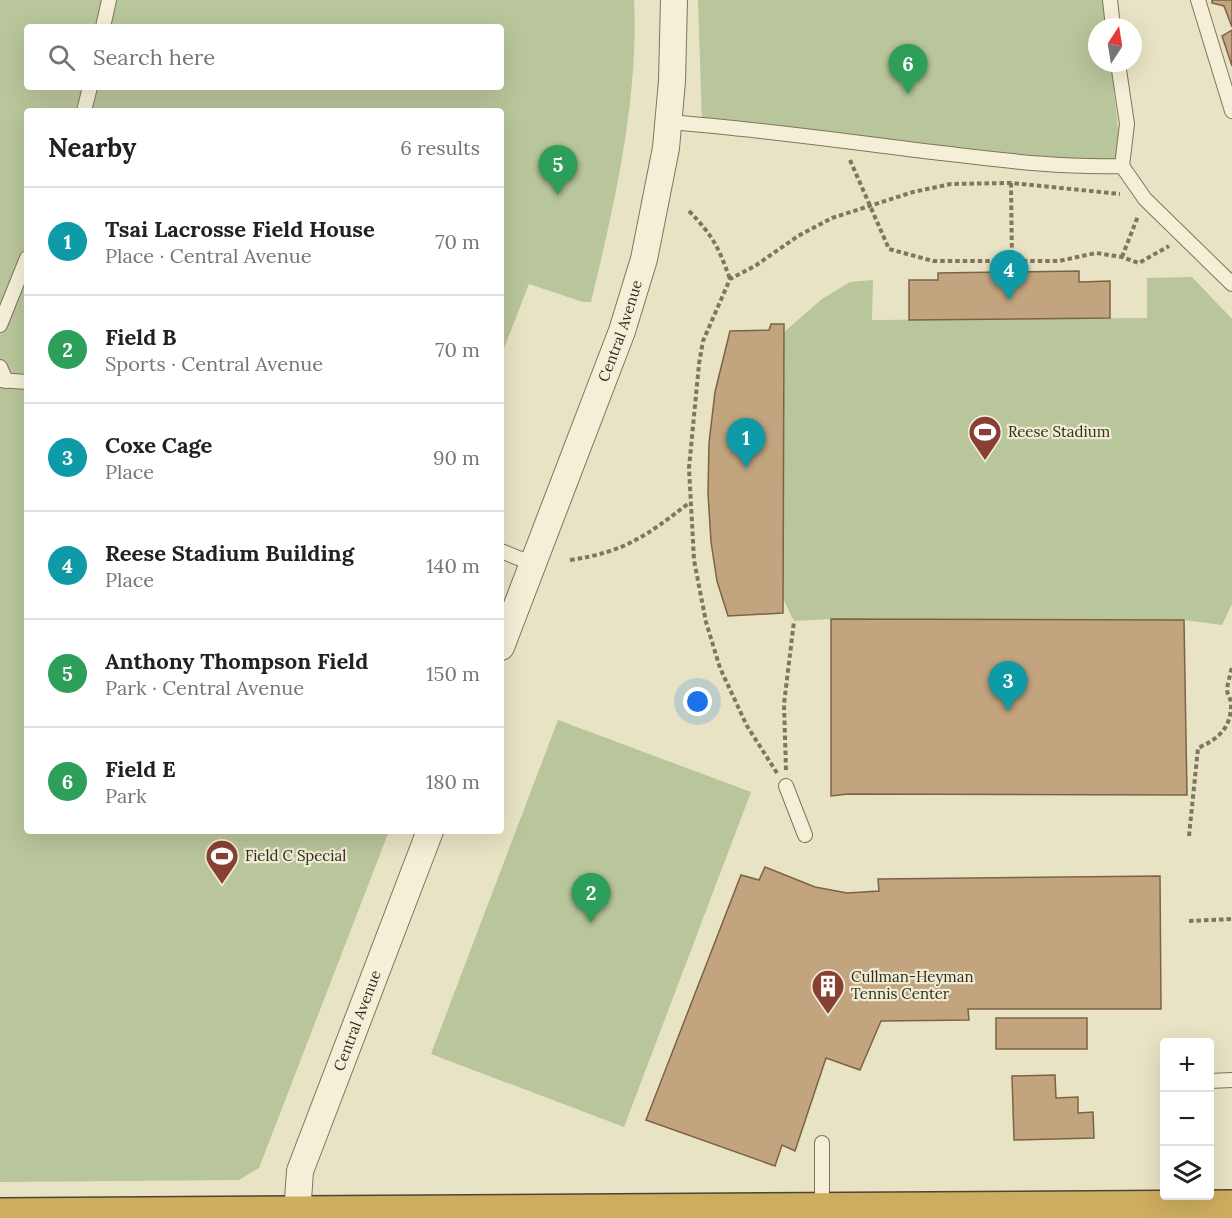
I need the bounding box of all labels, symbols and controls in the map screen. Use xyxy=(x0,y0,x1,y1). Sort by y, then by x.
north arrow xyxy=(1088,18,1142,72)
search box xyxy=(24,24,504,90)
icon: search xyxy=(45,41,78,74)
text: Search here xyxy=(93,43,215,71)
pin: 6 xyxy=(888,44,928,94)
text: Nearby xyxy=(48,131,136,164)
text: 6 results xyxy=(400,135,480,160)
pin: 5 xyxy=(538,146,578,195)
text: Tsai Lacrosse Field House xyxy=(105,215,375,243)
text: 1 xyxy=(63,229,72,254)
text: 70 m xyxy=(435,229,480,254)
text: Place · Central Avenue xyxy=(105,243,312,268)
pin: 4 xyxy=(990,250,1028,300)
street label: Central Avenue xyxy=(593,277,646,384)
text: Field B xyxy=(105,323,177,351)
text: 2 xyxy=(62,337,73,362)
text: 70 m xyxy=(435,337,480,362)
text: Sports · Central Avenue xyxy=(105,351,323,376)
sports icon: Reese Stadium xyxy=(967,414,1003,461)
pin: 1 xyxy=(726,418,766,468)
place label: Reese Stadium xyxy=(1008,422,1110,441)
text: Coxe Cage xyxy=(105,431,212,459)
text: 3 xyxy=(62,445,73,470)
text: 90 m xyxy=(433,445,480,470)
text: Place xyxy=(105,459,154,484)
text: Reese Stadium Building xyxy=(105,539,354,567)
text: 4 xyxy=(62,553,73,578)
text: 140 m xyxy=(426,553,480,578)
text: Place xyxy=(105,567,154,592)
text: Anthony Thompson Field xyxy=(105,647,368,675)
text: 5 xyxy=(62,661,73,686)
text: 150 m xyxy=(426,661,480,686)
pin: 3 xyxy=(988,662,1028,711)
text: Park · Central Avenue xyxy=(105,675,304,700)
your location xyxy=(683,687,712,716)
text: Field E xyxy=(105,755,176,783)
text: 6 xyxy=(62,769,73,794)
text: 180 m xyxy=(426,769,480,794)
text: Park xyxy=(105,783,147,808)
sports icon: Field C Special xyxy=(204,838,240,885)
place label: Field C Special xyxy=(245,846,346,865)
pin: 2 xyxy=(572,874,610,923)
street label: Central Avenue xyxy=(329,967,385,1074)
place label: Cullman-Heyman Tennis Center xyxy=(851,967,974,1003)
building icon: Cullman-Heyman Tennis Center xyxy=(810,968,846,1015)
map controls xyxy=(1160,1038,1214,1200)
button: + xyxy=(1160,1038,1214,1092)
button: − xyxy=(1160,1092,1214,1146)
button: layers xyxy=(1160,1146,1214,1200)

